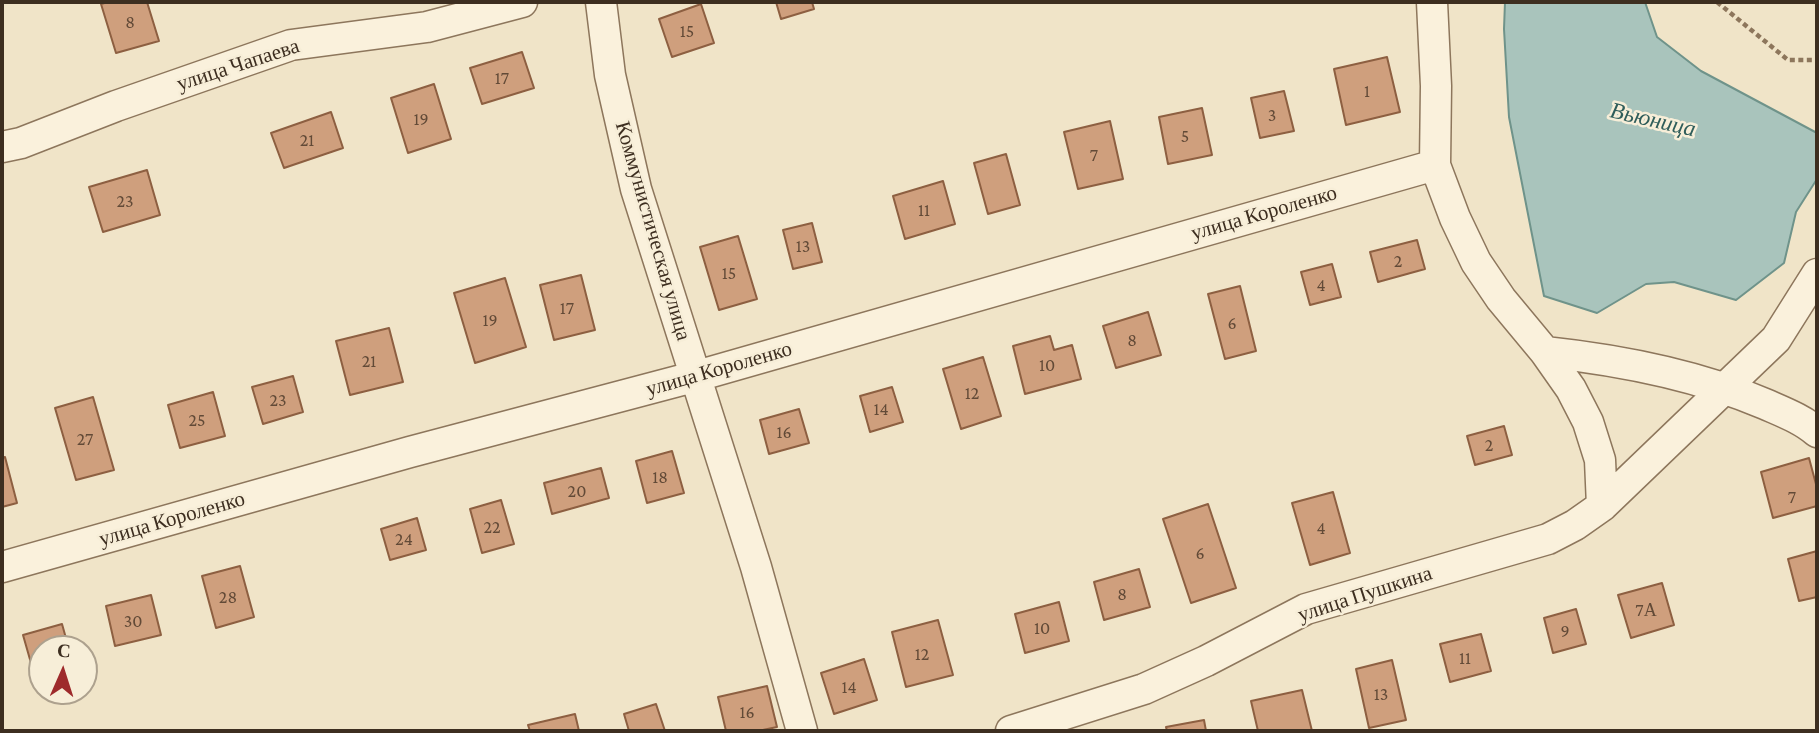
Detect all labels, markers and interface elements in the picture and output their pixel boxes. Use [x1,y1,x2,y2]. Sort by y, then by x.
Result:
house number: 8 [125,11,135,33]
house number: 15 [680,20,694,42]
street label: улица Чапаева [174,33,302,97]
house number: 17 [495,67,509,89]
house number: 1 [1364,80,1370,102]
water label: Вьюница [1608,97,1698,143]
house number: 3 [1268,104,1276,126]
house number: 19 [413,108,429,130]
street label: Коммунистическая улица [610,119,696,343]
house number: 5 [1181,125,1189,147]
house number: 21 [300,129,314,151]
house number: 7 [1090,144,1098,166]
street label: улица Короленко [1188,180,1340,246]
house number: 23 [116,190,134,212]
house number: 11 [918,199,930,221]
house number: 13 [796,235,810,257]
house number: 2 [1394,250,1402,272]
house number: 15 [722,262,736,284]
house number: 4 [1316,274,1326,296]
house number: 17 [560,297,574,319]
house number: 19 [482,309,498,331]
house number: 6 [1227,312,1237,334]
house number: 8 [1127,329,1137,351]
street label: улица Короленко [643,336,795,402]
house number: 21 [362,350,376,372]
house number: 10 [1039,354,1055,376]
house number: 12 [965,382,979,404]
house number: 23 [269,389,287,411]
house number: 14 [873,398,889,420]
house number: 25 [188,409,206,431]
house number: 16 [776,421,792,443]
house number: 27 [77,428,93,450]
house number: 2 [1485,434,1493,456]
house number: 18 [652,466,668,488]
house number: 20 [568,480,586,502]
street label: улица Короленко [96,486,248,552]
house number: 7 [1788,486,1796,508]
house number: 22 [483,516,501,538]
house number: 4 [1316,517,1326,539]
house number: 24 [395,528,413,550]
house number: 6 [1195,542,1205,564]
street label: улица Пушкина [1295,560,1435,628]
house number: 8 [1117,583,1127,605]
house number: 28 [219,586,237,608]
house number: 7А [1635,599,1657,621]
house number: 30 [124,610,142,632]
house number: 10 [1034,617,1050,639]
house number: 9 [1560,620,1570,642]
north arrow [28,635,98,705]
text: С [57,640,71,661]
house number: 12 [915,643,929,665]
house number: 11 [1459,647,1471,669]
house number: 14 [841,676,857,698]
house number: 13 [1374,683,1388,705]
house number: 16 [739,701,755,723]

